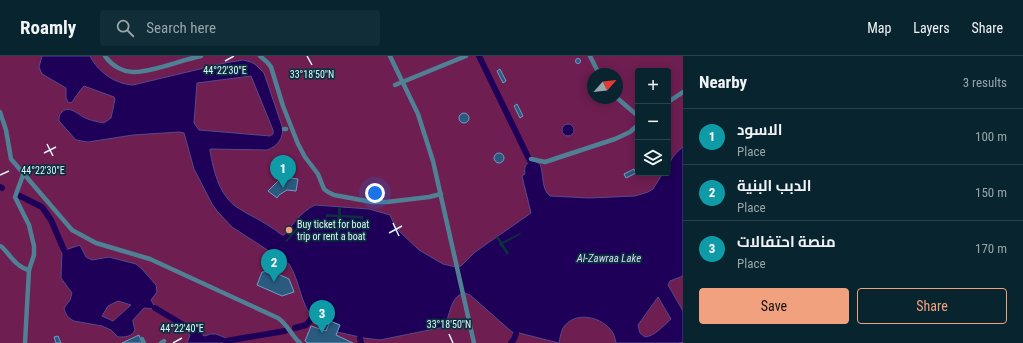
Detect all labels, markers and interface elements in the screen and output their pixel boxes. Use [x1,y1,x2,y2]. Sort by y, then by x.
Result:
search box [100,10,380,46]
text: Roamly [20,16,76,39]
icon: search [114,17,136,39]
text: Search here [146,19,216,37]
text: Map [867,20,891,36]
text: Layers [913,20,950,36]
text: Share [972,20,1003,36]
text: 44°22'30"E [203,65,247,76]
north arrow [587,68,623,104]
map controls [635,68,671,176]
button: + [635,68,671,104]
text: 33°18'50"N [290,69,334,80]
text: Nearby [699,72,747,92]
text: 3 results [963,75,1007,90]
button: − [635,104,671,140]
text: الاسود [737,121,782,139]
text: 1 [709,129,715,144]
text: 100 m [975,129,1007,144]
button: layers [635,140,671,176]
text: Place [737,144,766,159]
pin: 1 [270,155,296,188]
text: 44°22'30"E [21,165,65,176]
text: الدبب البنية [737,177,811,195]
your location [365,183,385,203]
text: 2 [709,185,715,200]
text: 150 m [975,185,1007,200]
text: Place [737,200,766,215]
place label: Buy ticket for boat trip or rent a boat [297,219,369,242]
marker: Buy ticket for boat trip or rent a boat [284,225,294,235]
text: منصة احتفالات [737,233,836,251]
text: 3 [709,241,715,256]
text: 170 m [975,241,1007,256]
pin: 2 [261,249,287,282]
water label: Al-Zawraa Lake [576,252,641,265]
text: Place [737,256,766,271]
button: Save [699,288,849,324]
button: Share [857,288,1007,324]
pin: 3 [309,300,335,333]
text: 33°18'50"N [427,319,471,330]
text: 44°22'40"E [160,323,204,334]

